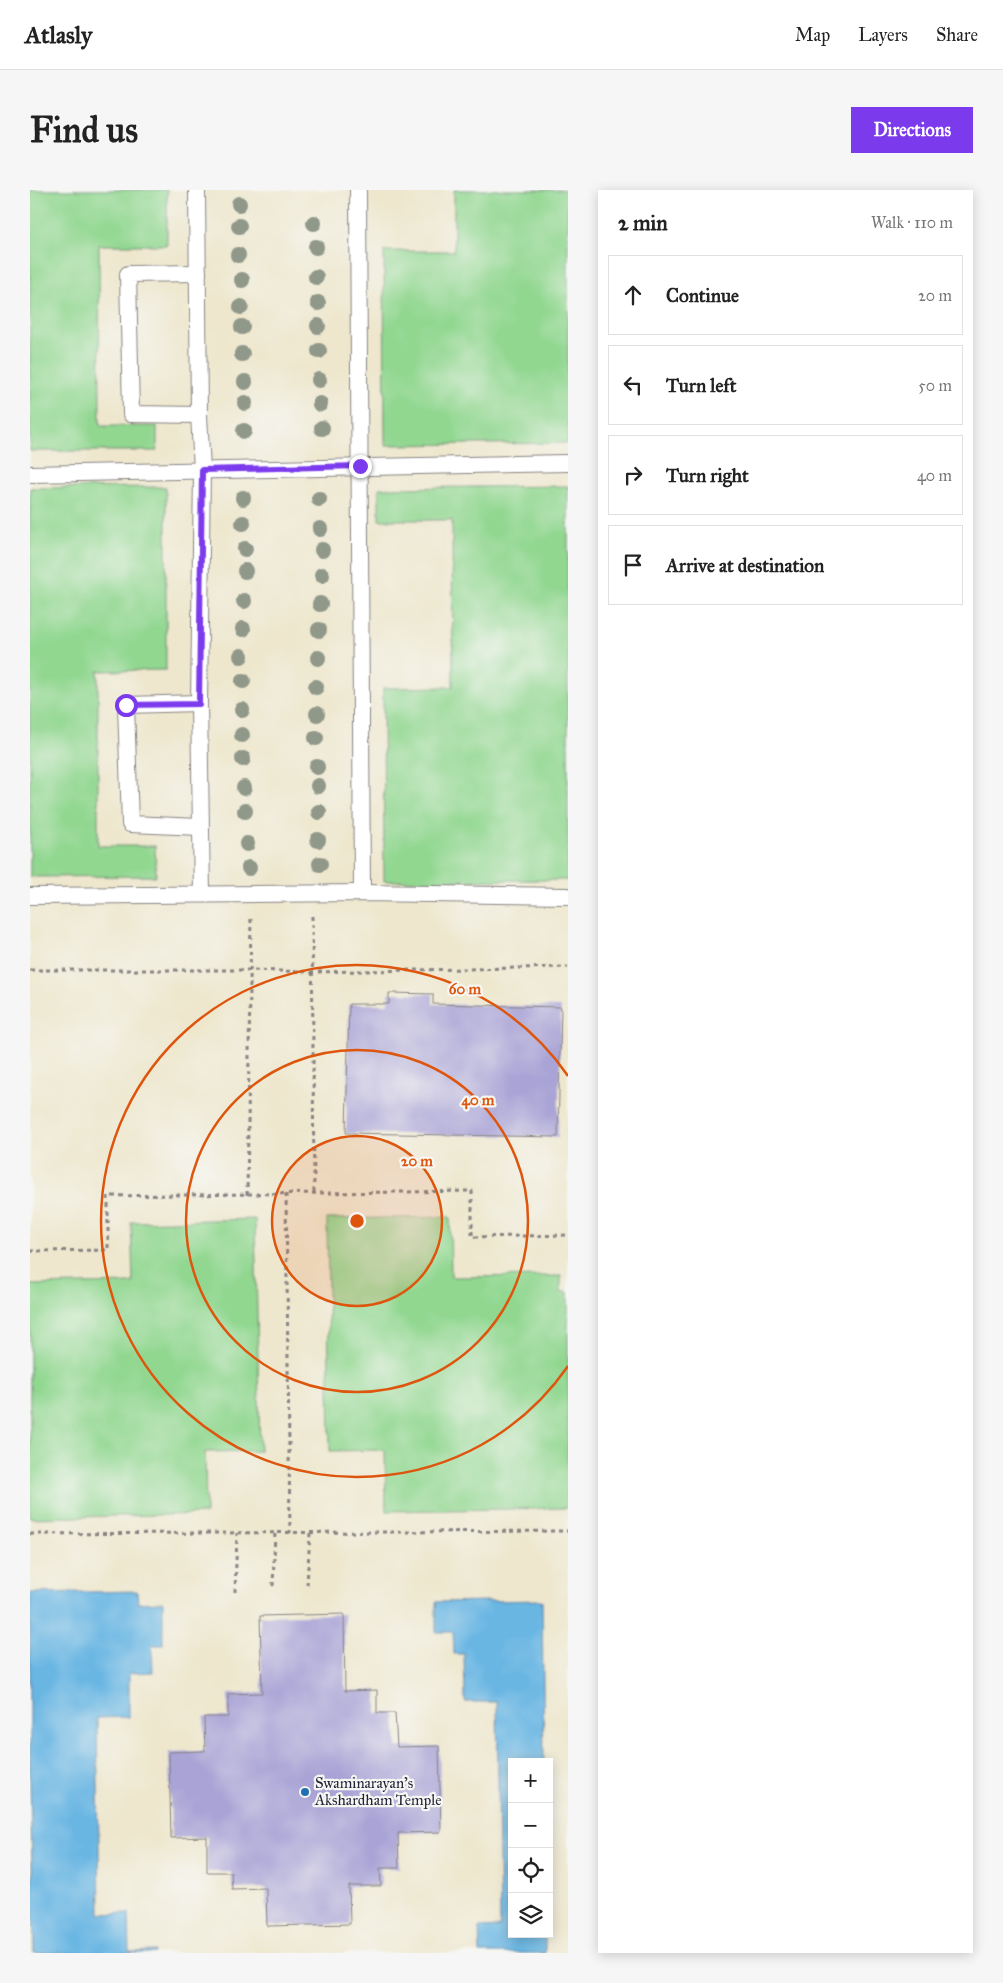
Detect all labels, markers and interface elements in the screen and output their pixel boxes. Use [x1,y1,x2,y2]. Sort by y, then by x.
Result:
text: Atlasly [25,20,92,50]
text: Map [795,24,830,46]
text: Layers [858,24,908,46]
text: Share [936,24,978,46]
button: Directions [851,107,973,153]
text: Find us [30,109,138,152]
text: 2 min [618,210,668,236]
text: Walk · 110 m [871,213,953,232]
icon: ahead [619,281,647,309]
text: Continue [666,284,739,307]
text: 20 m [918,286,952,305]
icon: left [619,371,647,399]
text: Turn left [666,374,736,397]
text: 50 m [918,376,952,395]
route end [349,455,372,478]
icon: right [619,461,647,489]
text: Turn right [666,464,749,487]
text: 40 m [917,466,952,485]
icon: arrive [619,551,647,579]
text: Arrive at destination [666,554,824,577]
route start [115,694,138,717]
text: 60 m [449,980,482,998]
text: 40 m [462,1091,495,1110]
text: 20 m [401,1152,433,1170]
centre of rings [348,1212,366,1230]
map controls [508,1758,553,1938]
button: + [508,1758,553,1803]
place label: Swaminarayan's Akshardham Temple [314,1774,441,1809]
marker: Swaminarayan's Akshardham Temple [299,1786,311,1798]
button: − [508,1803,553,1848]
button: locate [508,1848,553,1893]
button: layers [508,1893,553,1938]

